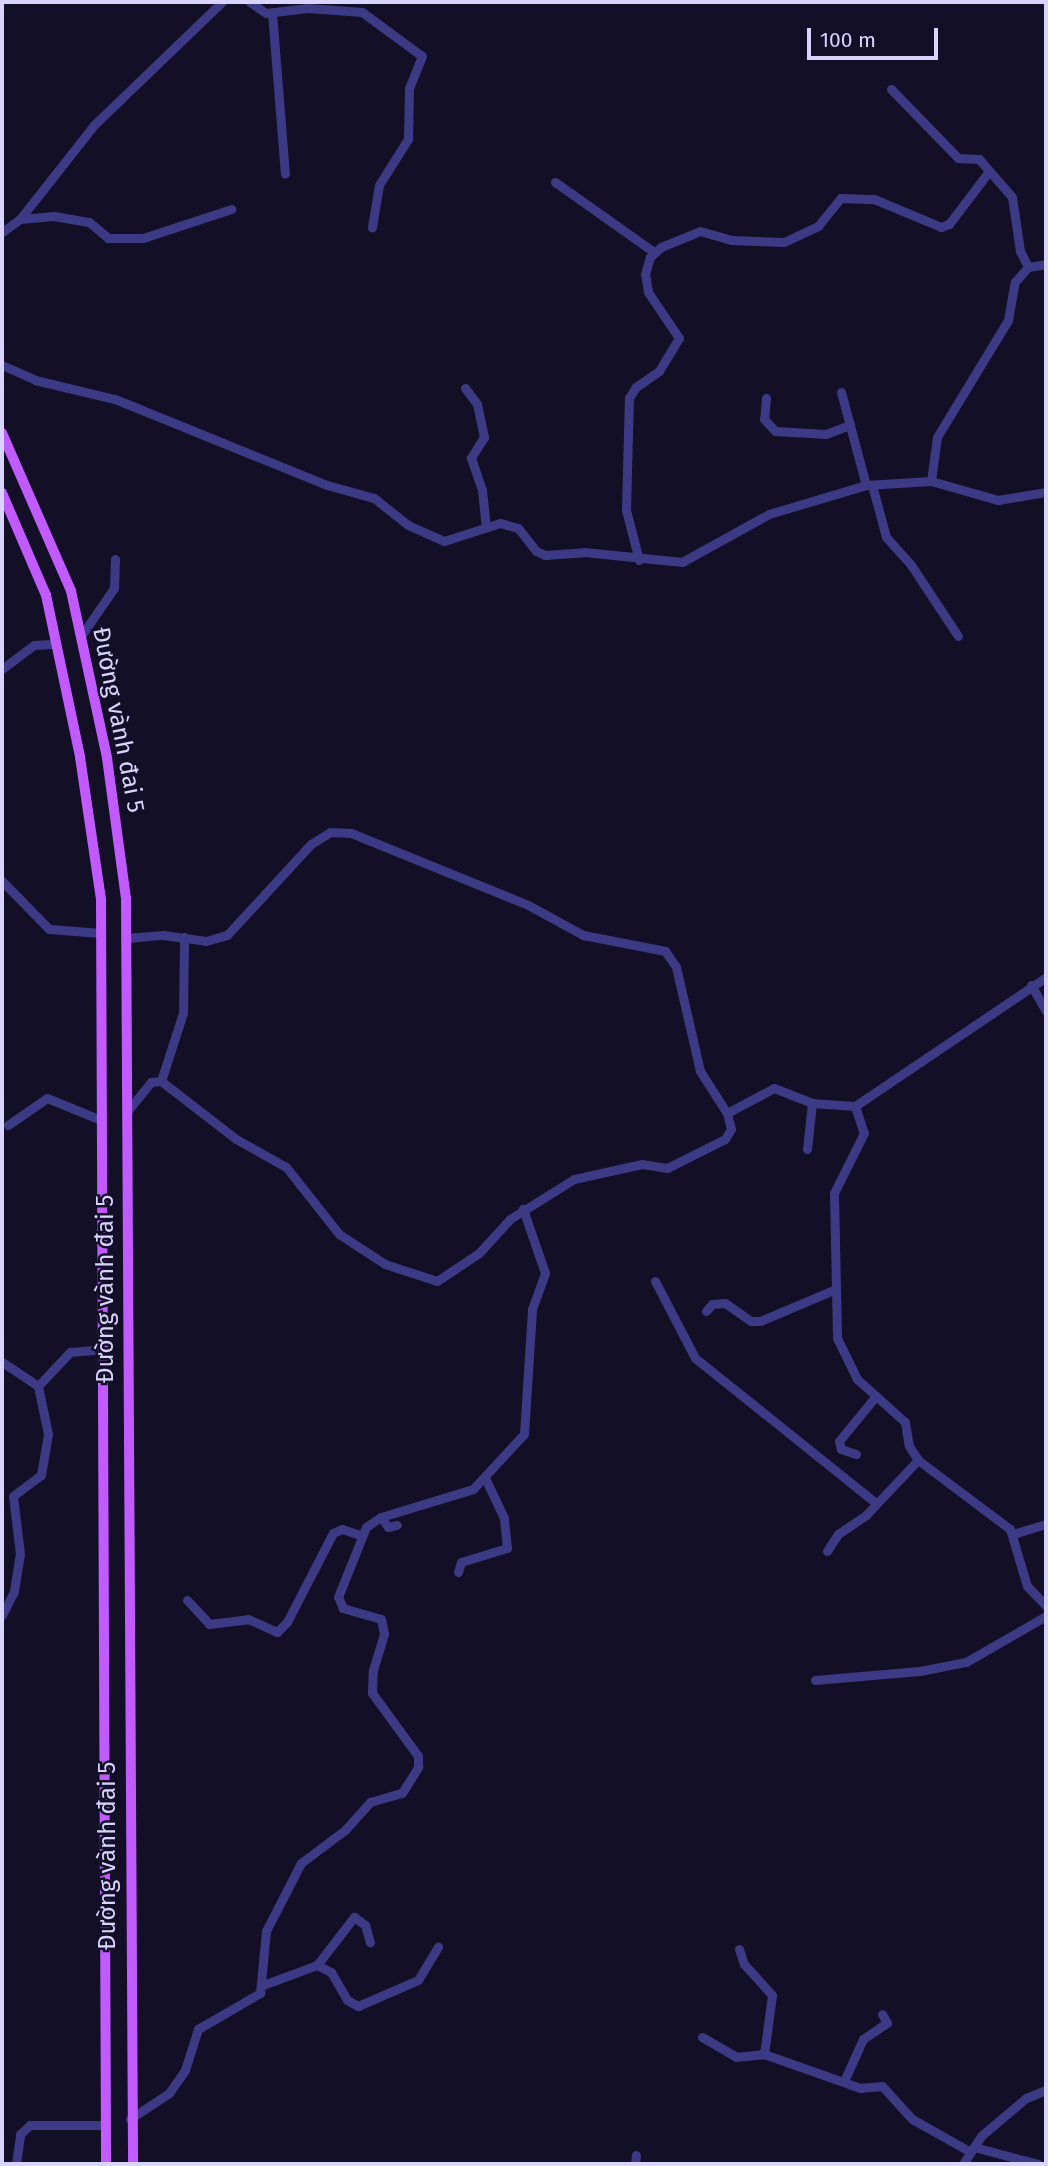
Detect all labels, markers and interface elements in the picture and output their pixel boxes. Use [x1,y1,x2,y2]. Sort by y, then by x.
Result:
scale bar [810,14,941,58]
text: 100 m [820,27,876,53]
street label: Đường vành đai 5 [86,625,150,815]
street label: Đường vành đai 5 [92,1195,120,1383]
street label: Đường vành đai 5 [94,1762,122,1950]

